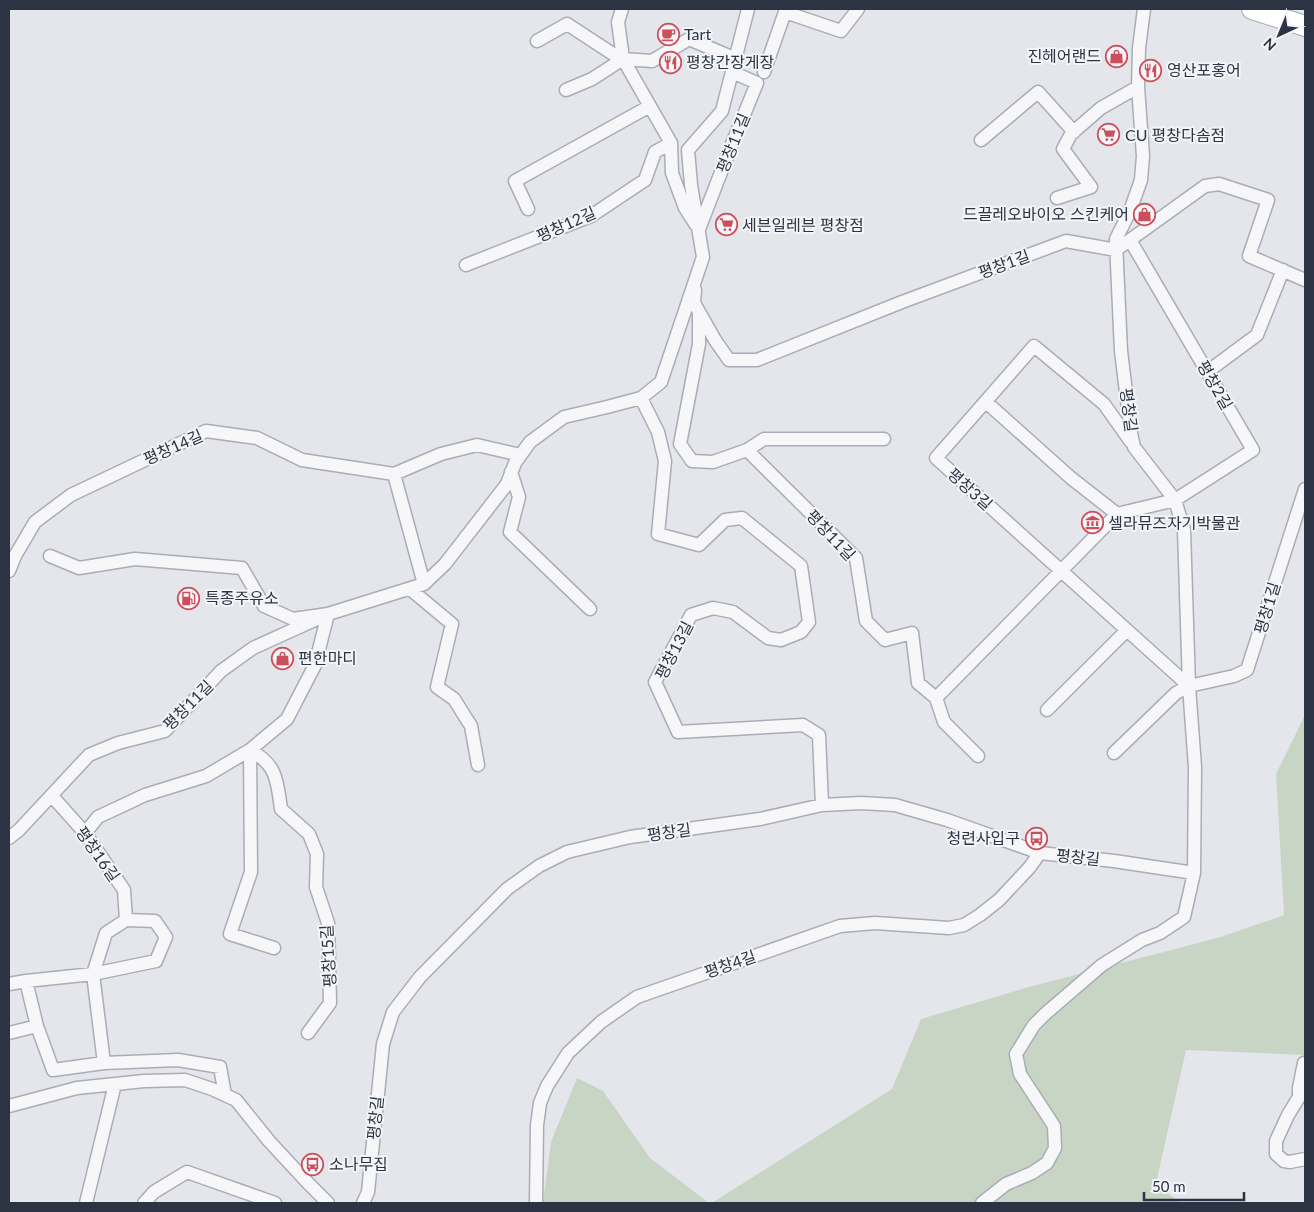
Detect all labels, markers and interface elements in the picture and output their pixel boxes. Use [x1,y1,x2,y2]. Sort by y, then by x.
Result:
north arrow [1254,10,1304,60]
cafe icon: Tart [656,22,680,46]
place label: Tart [684,24,711,43]
text: N [1260,35,1279,55]
shop icon: 진헤어랜드 [1105,44,1129,68]
place label: 진헤어랜드 [1027,46,1101,65]
restaurant icon: 평창간장게장 [658,50,682,74]
place label: 평창간장게장 [686,52,775,71]
restaurant icon: 영산포홍어 [1139,58,1163,82]
place label: 영산포홍어 [1167,60,1241,79]
street label: 평창11길 [712,110,753,175]
supermarket icon: CU 평창다솜점 [1097,123,1121,147]
place label: CU 평창다솜점 [1125,125,1225,144]
street label: 평창12길 [533,202,598,245]
shop icon: 드끌레오바이오 스킨케어 [1133,202,1157,226]
place label: 드끌레오바이오 스킨케어 [963,204,1129,223]
supermarket icon: 세븐일레븐 평창점 [714,213,738,237]
place label: 세븐일레븐 평창점 [742,215,864,234]
street label: 평창1길 [975,245,1032,282]
street label: 평창2길 [1194,357,1237,413]
street label: 평창길 [1117,387,1142,433]
street label: 평창14길 [140,425,205,468]
street label: 평창3길 [944,464,997,514]
street label: 평창11길 [803,505,860,564]
museum icon: 셀라뮤즈자기박물관 [1080,511,1104,535]
place label: 셀라뮤즈자기박물관 [1108,513,1241,532]
street label: 평창1길 [1250,580,1283,636]
fuel station icon: 특종주유소 [177,586,201,610]
place label: 특종주유소 [205,588,279,607]
street label: 평창13길 [651,618,696,682]
shop icon: 편한마디 [270,646,294,670]
place label: 편한마디 [298,648,357,667]
street label: 평창11길 [159,676,217,734]
street label: 평창길 [646,819,692,844]
street label: 평창16길 [73,823,124,885]
bus stop icon: 청련사입구 [1024,826,1048,850]
place label: 청련사입구 [946,828,1020,847]
street label: 평창길 [1055,845,1101,868]
street label: 평창15길 [316,924,339,988]
street label: 평창4길 [701,946,758,981]
street label: 평창길 [363,1095,386,1141]
bus stop icon: 소나무집 [301,1152,325,1176]
place label: 소나무집 [329,1154,388,1173]
scale bar [1144,1170,1244,1202]
text: 50 m [1152,1177,1186,1195]

